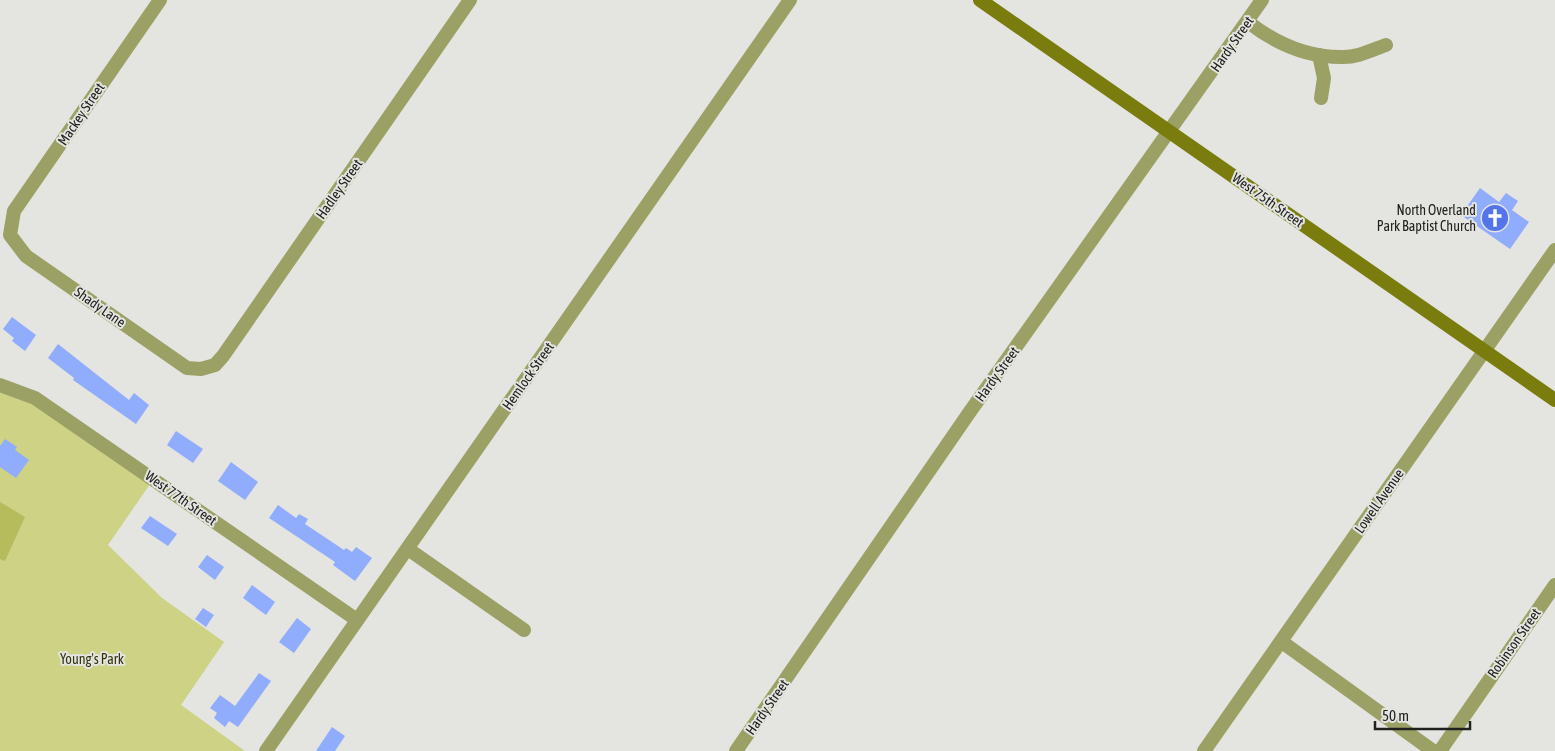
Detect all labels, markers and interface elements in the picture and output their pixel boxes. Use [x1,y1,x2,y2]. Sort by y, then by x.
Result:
street label: Hardy Street [1207,13,1257,75]
street label: Mackey Street [54,80,108,148]
street label: Hadley Street [313,156,365,222]
street label: West 75th Street [1229,169,1307,231]
place label: North Overland Park Baptist Church [1377,202,1476,234]
church icon: North Overland Park Baptist Church [1480,203,1510,233]
street label: Shady Lane [71,284,129,330]
street label: Hemlock Street [499,339,557,413]
street label: Hardy Street [972,343,1022,405]
street label: Lowell Avenue [1351,466,1407,536]
street label: West 77th Street [142,467,220,529]
street label: Robinson Street [1484,605,1544,681]
park label: Young's Park [60,651,124,667]
street label: Hardy Street [742,676,792,738]
scale bar [1375,698,1470,730]
text: 50 m [1382,707,1409,724]

